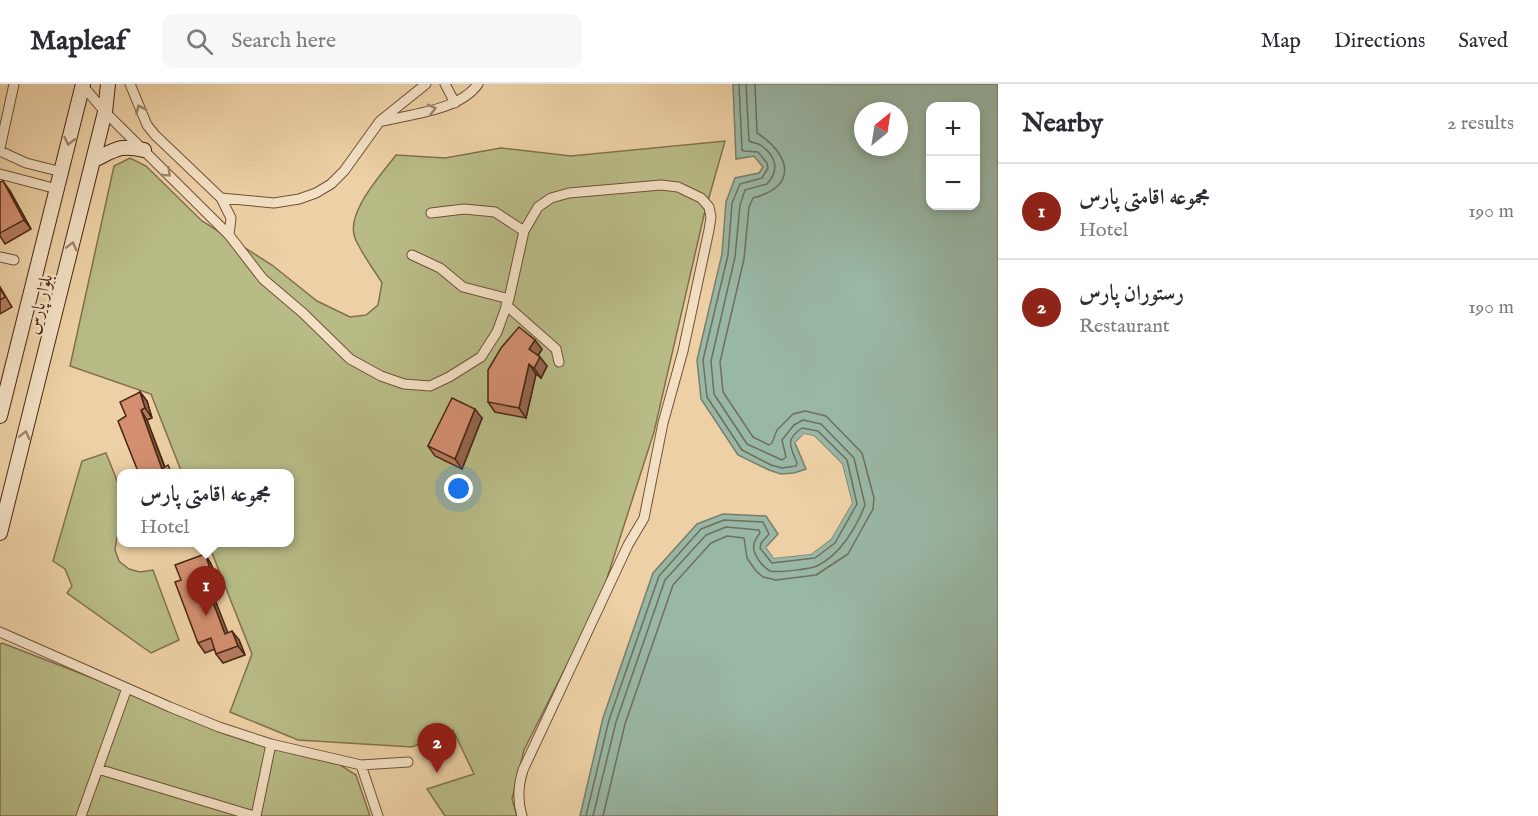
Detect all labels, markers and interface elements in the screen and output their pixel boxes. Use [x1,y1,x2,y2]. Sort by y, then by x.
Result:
search box [162,14,582,68]
text: Mapleaf [30,24,126,59]
icon: search [183,25,216,58]
text: Search here [231,27,336,55]
text: Map [1261,28,1301,55]
text: Directions [1334,28,1425,55]
text: Saved [1458,28,1508,55]
north arrow [854,102,908,156]
map controls [926,102,980,210]
button: + [926,102,980,156]
one-way arrow [427,103,437,116]
one-way arrow [136,104,148,115]
text: Nearby [1022,107,1103,140]
text: 2 results [1447,111,1514,136]
one-way arrow [64,136,77,146]
button: − [926,156,980,210]
one-way arrow [160,166,171,177]
text: مجموعه اقامتی پارس [1079,184,1210,212]
text: 1 [1038,199,1045,224]
text: 190 m [1468,199,1514,224]
text: Hotel [1079,218,1128,243]
one-way arrow [65,241,78,251]
street label: بلوار پارس [22,272,59,337]
text: رستوران پارس [1079,280,1184,308]
text: 2 [1037,295,1046,320]
text: 190 m [1468,295,1514,320]
text: Restaurant [1079,314,1170,339]
one-way arrow [17,431,30,441]
popup [117,469,294,547]
your location [444,474,473,503]
text: مجموعه اقامتی پارس [140,481,271,509]
text: Hotel [140,515,189,540]
pin: 1 [186,566,226,616]
pin: 2 [418,724,456,773]

